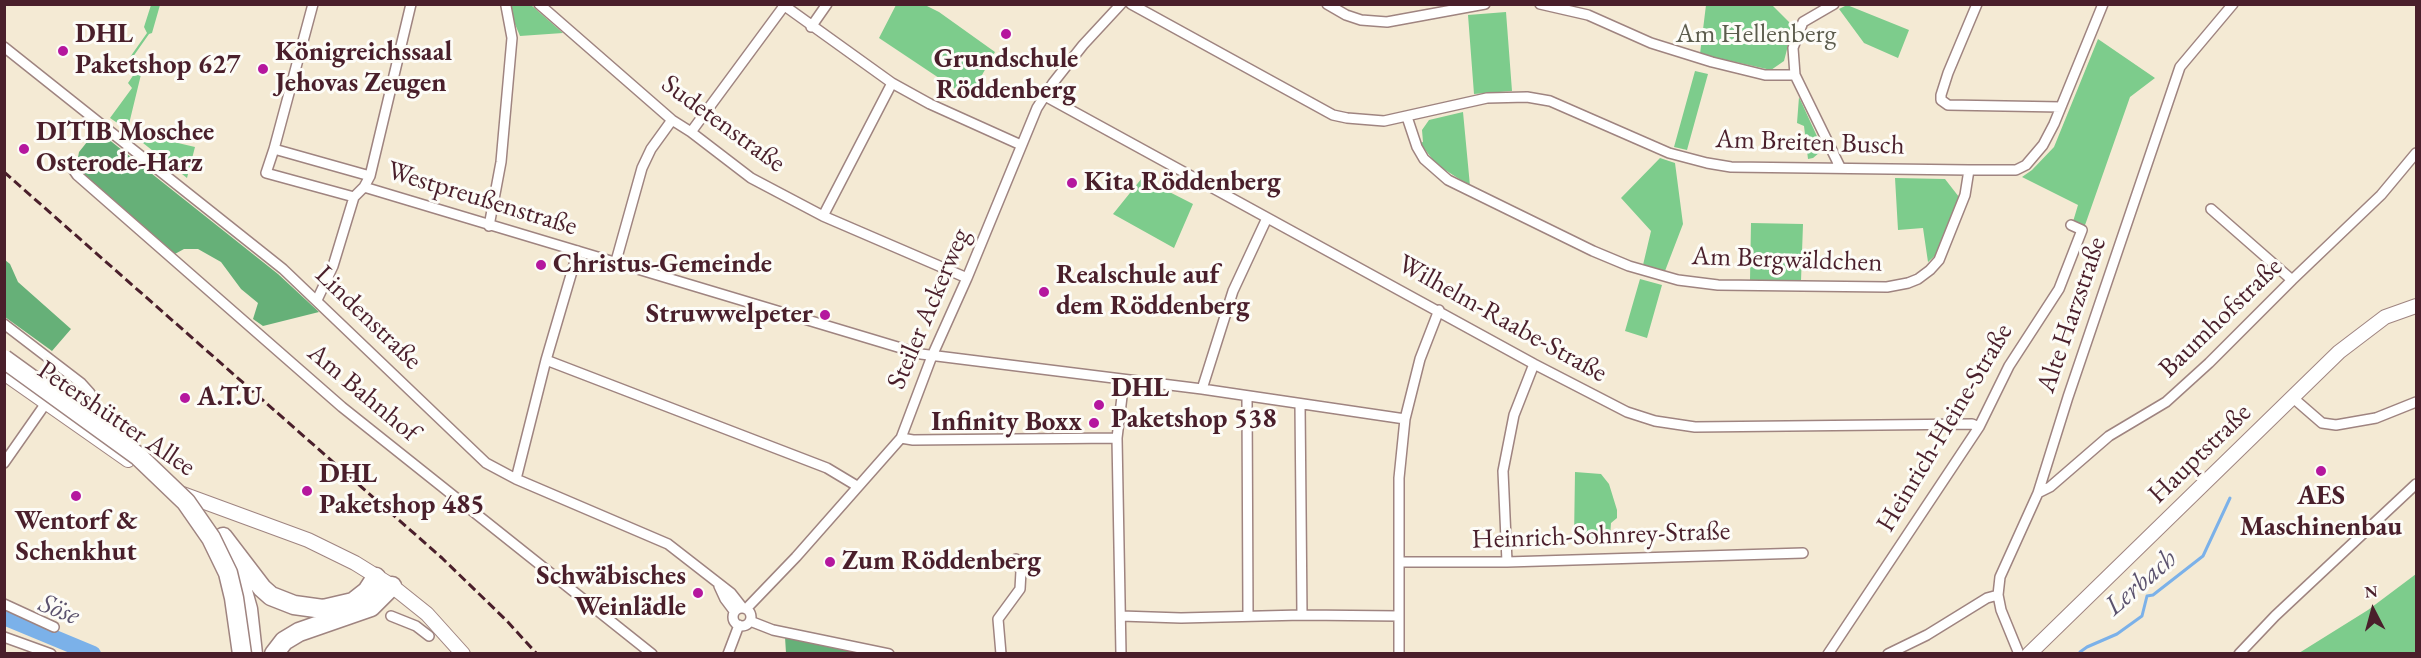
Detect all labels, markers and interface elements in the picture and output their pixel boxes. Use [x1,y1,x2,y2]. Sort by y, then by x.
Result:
place label: DHL Paketshop 627 [75,19,241,82]
park label: Am Hellenberg [1676,19,1836,51]
marker: Grundschule Röddenberg [999,27,1013,41]
place label: Königreichssaal Jehovas Zeugen [275,37,452,100]
marker: DHL Paketshop 627 [56,44,70,58]
place label: Grundschule Röddenberg [934,44,1078,107]
marker: Königreichssaal Jehovas Zeugen [256,62,270,76]
street label: Sudetenstraße [655,68,791,180]
place label: DITIB Moschee Osterode-Harz [36,117,214,180]
street label: Am Breiten Busch [1715,124,1905,162]
marker: DITIB Moschee Osterode-Harz [17,142,31,156]
street label: Westpreußenstraße [383,155,581,243]
place label: Kita Röddenberg [1084,167,1281,199]
marker: Kita Röddenberg [1065,176,1079,190]
street label: Steiler Ackerweg [881,224,977,394]
street label: Alte Harzstraße [2030,233,2114,397]
street label: Am Bergwäldchen [1691,240,1883,280]
street label: Wilhelm-Raabe-Straße [1392,248,1612,390]
place label: Christus-Gemeinde [553,249,772,281]
street label: Baumhofstraße [2153,251,2289,385]
marker: Christus-Gemeinde [534,258,548,272]
street label: Lindenstraße [308,259,428,377]
place label: Realschule auf dem Röddenberg [1056,260,1250,323]
marker: Realschule auf dem Röddenberg [1037,285,1051,299]
place label: Struwwelpeter [646,299,813,331]
marker: Struwwelpeter [818,308,832,322]
street label: Heinrich-Heine-Straße [1870,318,2020,538]
street label: Am Bahnhof [301,337,425,449]
street label: Petershütter Allee [31,354,201,484]
place label: DHL Paketshop 538 [1111,373,1277,436]
place label: A.T.U [197,382,262,414]
marker: A.T.U [178,391,192,405]
street label: Hauptstraße [2142,397,2258,511]
marker: DHL Paketshop 538 [1092,398,1106,412]
place label: Infinity Boxx [931,407,1082,439]
marker: Infinity Boxx [1087,416,1101,430]
place label: DHL Paketshop 485 [319,459,485,522]
marker: AES Maschinenbau [2314,464,2328,478]
place label: AES Maschinenbau [2240,481,2402,544]
marker: DHL Paketshop 485 [300,484,314,498]
marker: Wentorf & Schenkhut [69,489,83,503]
place label: Wentorf & Schenkhut [14,506,138,569]
street label: Heinrich-Sohnrey-Straße [1471,515,1731,557]
water label: Lerbach [2098,543,2184,623]
place label: Zum Röddenberg [842,546,1041,578]
marker: Zum Röddenberg [823,555,837,569]
place label: Schwäbisches Weinlädle [536,561,686,624]
north arrow [2343,580,2403,640]
text: N [2364,580,2379,603]
marker: Schwäbisches Weinlädle [691,586,705,600]
water label: Söse [34,587,84,633]

